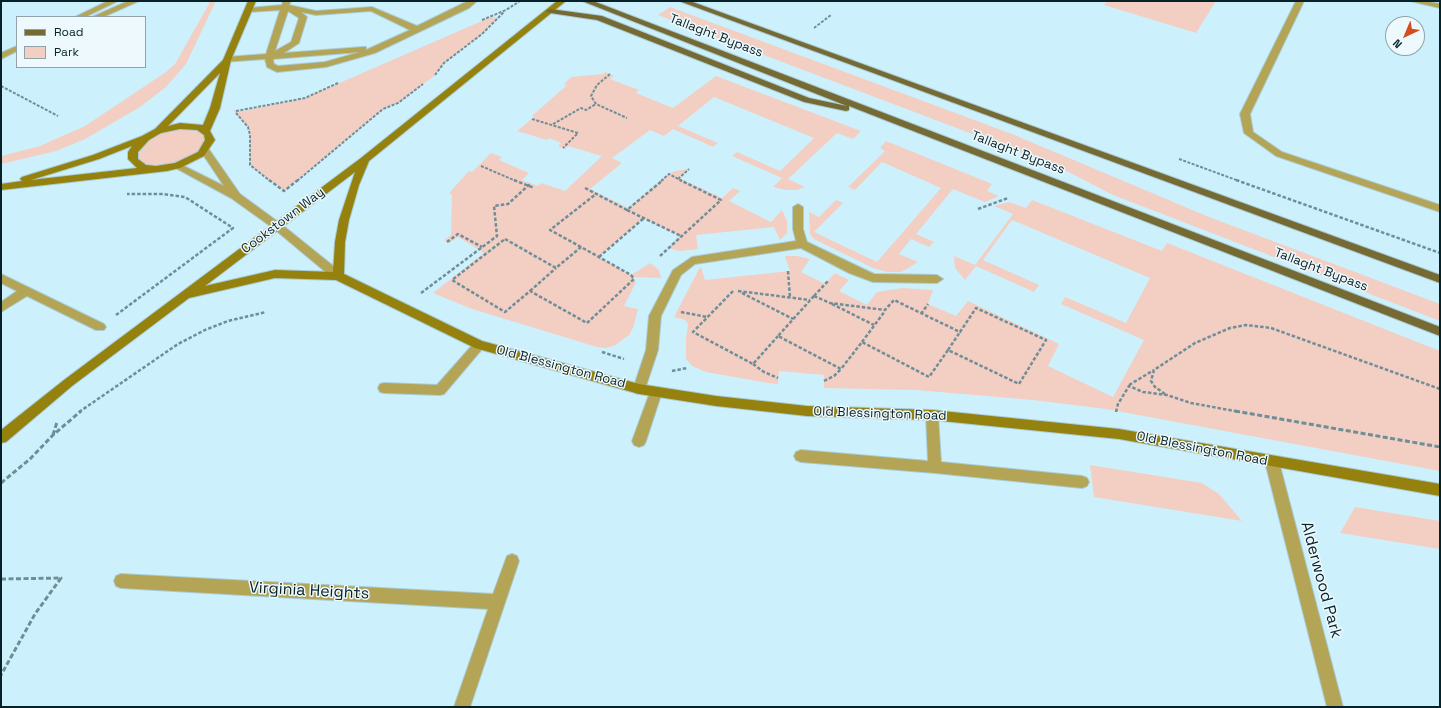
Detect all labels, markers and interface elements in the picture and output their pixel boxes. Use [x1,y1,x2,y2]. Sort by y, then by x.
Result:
street label: Tallaght Bypass [667,11,765,61]
legend [16,16,146,68]
north arrow [1385,16,1425,56]
text: Road [54,24,83,40]
text: N [1390,36,1405,52]
text: Park [54,44,79,60]
street label: Tallaght Bypass [969,128,1067,178]
street label: Cookstown Way [238,185,328,257]
street label: Tallaght Bypass [1272,245,1370,295]
street label: Old Blessington Road [495,342,627,392]
street label: Old Blessington Road [813,404,947,424]
street label: Old Blessington Road [1135,429,1269,469]
street label: Alderwood Park [1296,520,1346,640]
street label: Virginia Heights [248,578,370,604]

